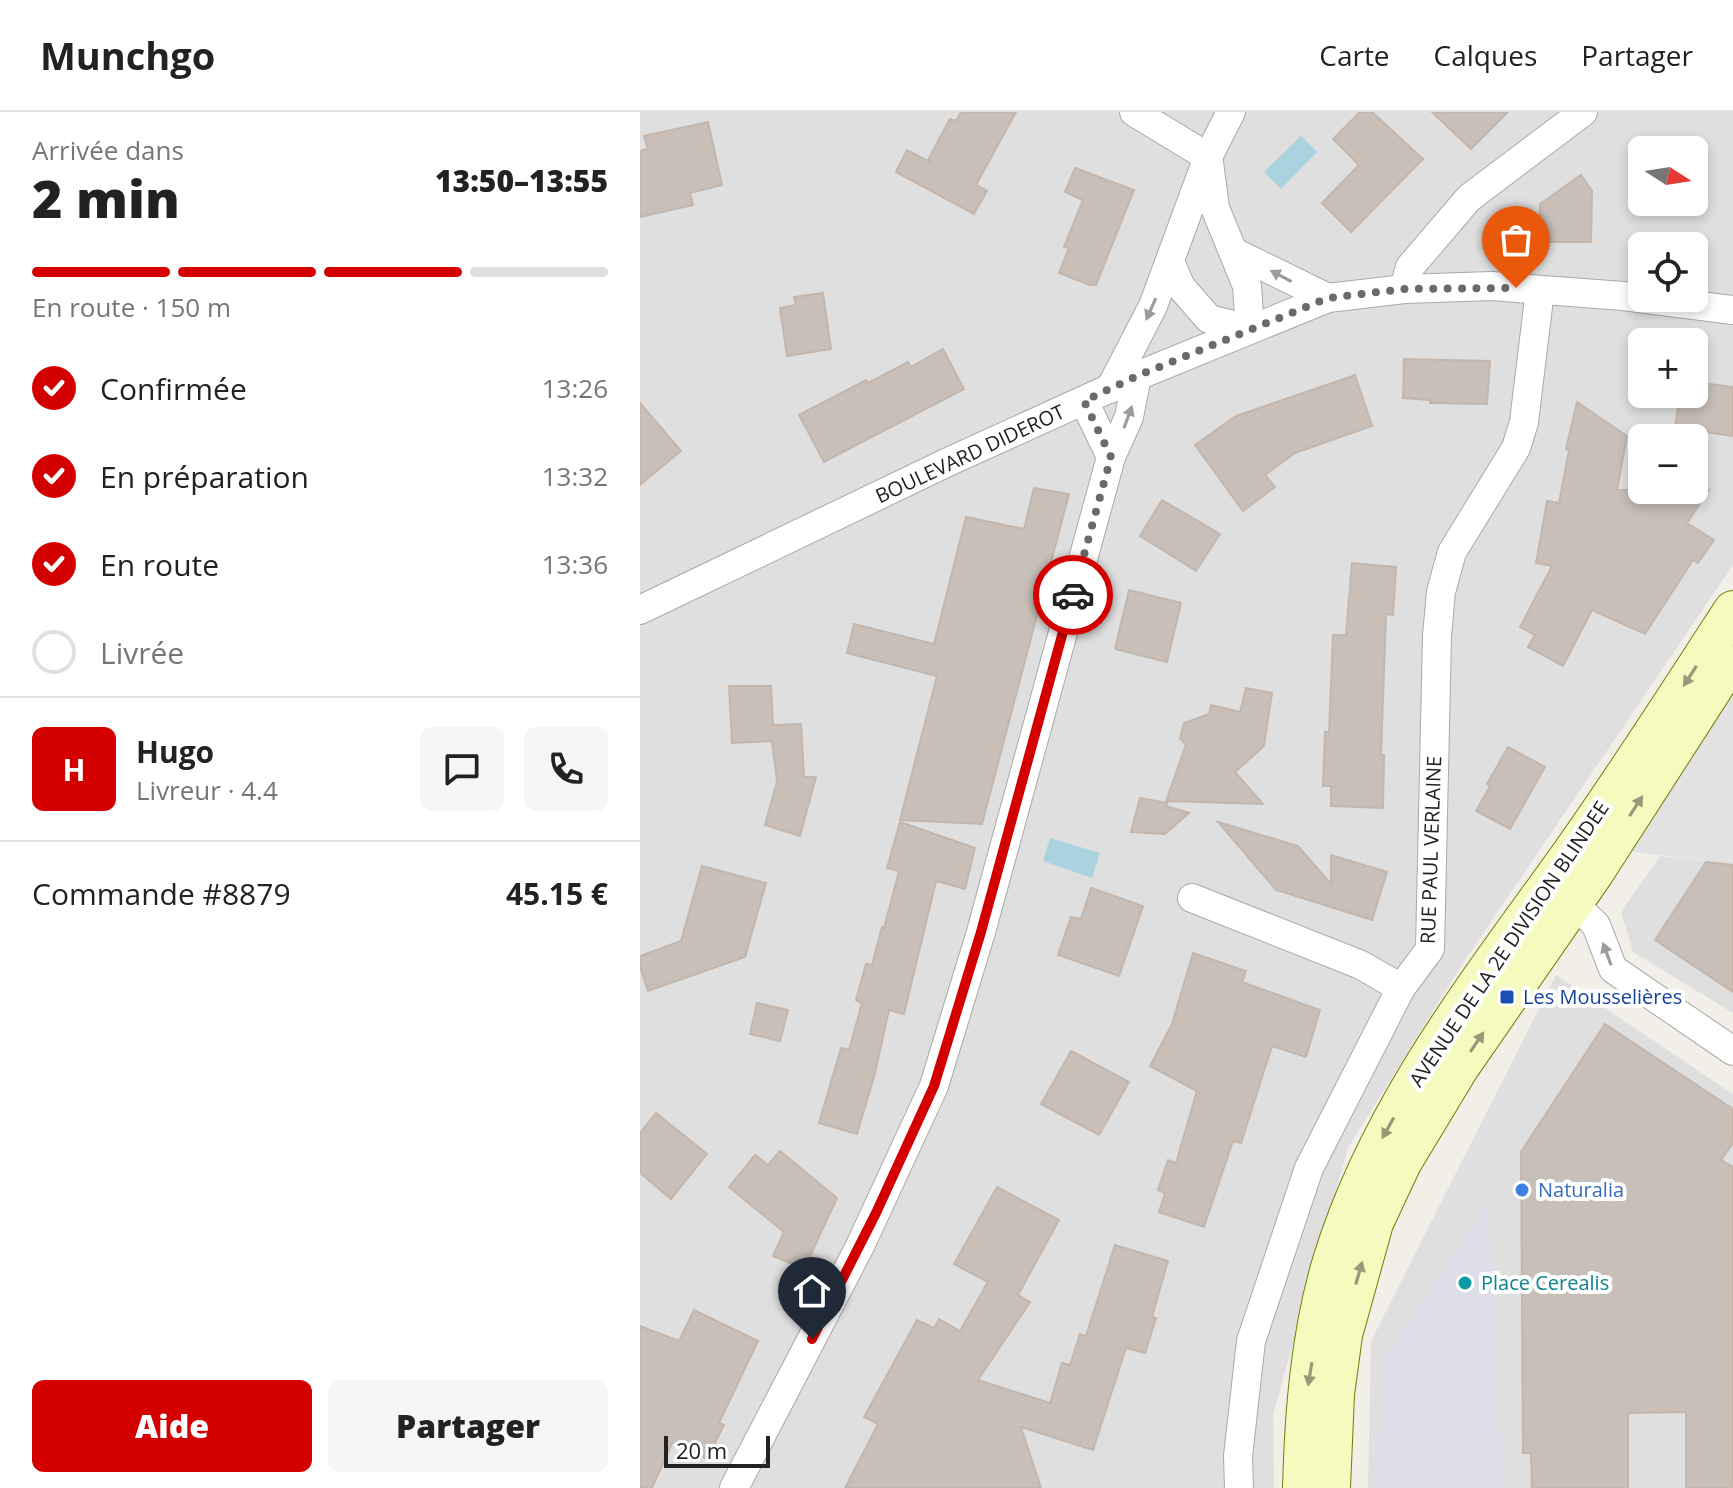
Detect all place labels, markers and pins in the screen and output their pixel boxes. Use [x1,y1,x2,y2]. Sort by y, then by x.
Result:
pin [1482,206,1550,288]
place label: Les Mousselières [1523,983,1682,1010]
marker: Les Mousselières [1498,988,1516,1006]
place label: Naturalia [1538,1176,1624,1203]
marker: Naturalia [1513,1181,1531,1199]
pin [778,1257,846,1339]
place label: Place Cerealis [1481,1269,1609,1296]
marker: Place Cerealis [1456,1274,1474,1292]

